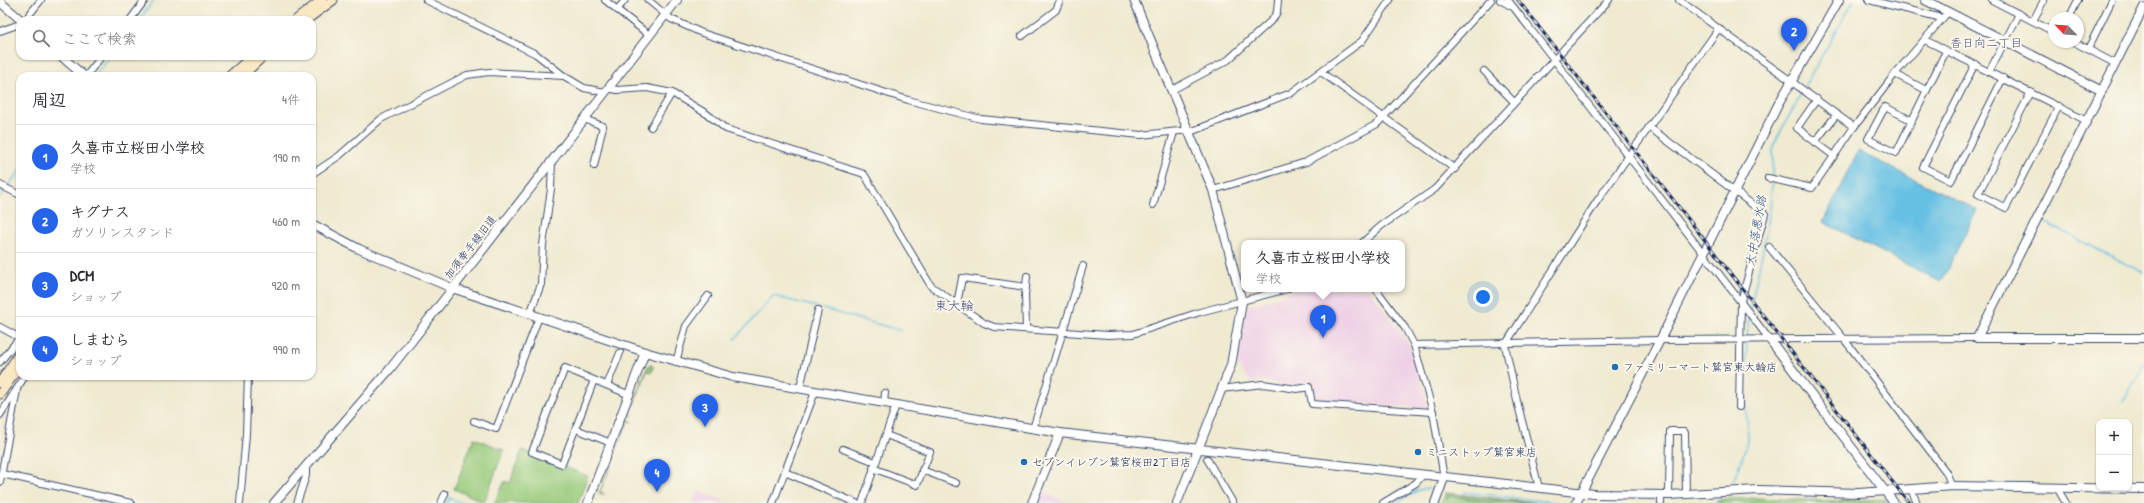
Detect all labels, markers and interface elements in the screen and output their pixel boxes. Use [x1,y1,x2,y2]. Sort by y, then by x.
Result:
north arrow [2048,12,2084,48]
search box [16,16,316,60]
pin: 2 [1781,18,1807,51]
icon: search [30,27,52,49]
text: ここで検索 [62,28,137,49]
district label: 香日向二丁目 [1950,34,2022,51]
text: 周辺 [32,88,66,111]
text: 4件 [282,90,300,108]
text: 久喜市立桜田小学校 [70,137,205,158]
text: 1 [43,148,47,166]
text: 190 m [273,148,300,166]
text: 学校 [70,159,96,177]
water label: 大中落悪水路 [1741,193,1770,268]
text: キグナス [70,201,130,222]
text: 2 [42,212,48,230]
text: 460 m [272,212,300,230]
street label: 加須幸手線旧道 [441,212,499,282]
text: ガソリンスタンド [70,223,174,241]
popup [1241,240,1405,292]
text: 久喜市立桜田小学校 [1255,247,1391,268]
text: DCM [70,265,94,286]
text: 学校 [1255,269,1282,287]
text: 3 [42,276,48,294]
text: 920 m [271,276,300,294]
text: ショップ [70,287,121,305]
your location [1473,287,1493,307]
district label: 東大輪 [934,296,974,314]
pin: 1 [1310,305,1336,338]
text: しまむら [70,329,130,350]
text: 4 [43,340,47,358]
text: 990 m [273,340,300,358]
text: ショップ [70,351,121,369]
place label: ファミリーマート鷲宮東大輪店 [1623,360,1777,374]
marker: ファミリーマート鷲宮東大輪店 [1610,362,1620,372]
pin: 3 [692,394,718,427]
map controls [2096,419,2132,491]
button: + [2096,419,2132,455]
place label: ミニストップ鷲宮東店 [1426,445,1537,459]
marker: ミニストップ鷲宮東店 [1413,447,1423,457]
place label: セブンイレブン鷲宮桜田2丁目店 [1032,455,1191,469]
button: − [2096,455,2132,491]
marker: セブンイレブン鷲宮桜田2丁目店 [1019,457,1029,467]
pin: 4 [644,459,670,492]

